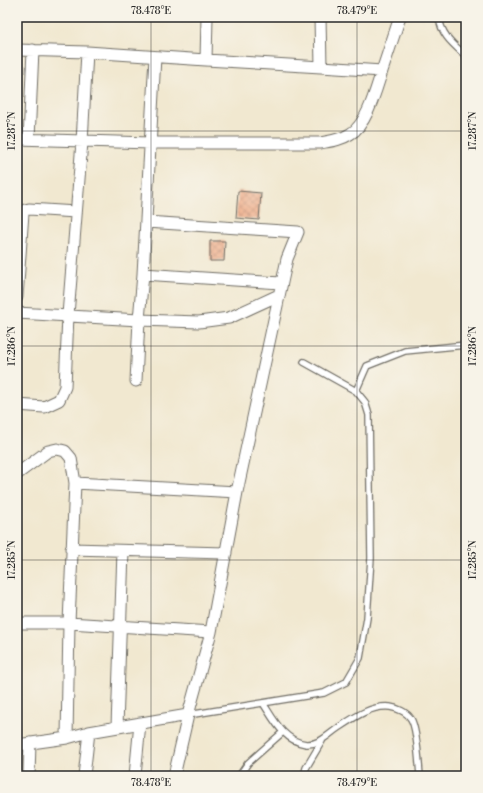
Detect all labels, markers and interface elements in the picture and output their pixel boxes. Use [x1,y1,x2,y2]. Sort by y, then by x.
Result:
text: 78.478°E [131,5,171,17]
text: 78.479°E [337,5,377,17]
text: 17.287°N [6,111,18,150]
text: 17.287°N [467,111,479,150]
text: 17.286°N [6,326,18,366]
text: 17.286°N [467,326,479,366]
text: 17.285°N [6,540,18,580]
text: 17.285°N [467,540,479,580]
text: 78.478°E [131,777,171,789]
text: 78.479°E [337,777,377,789]

